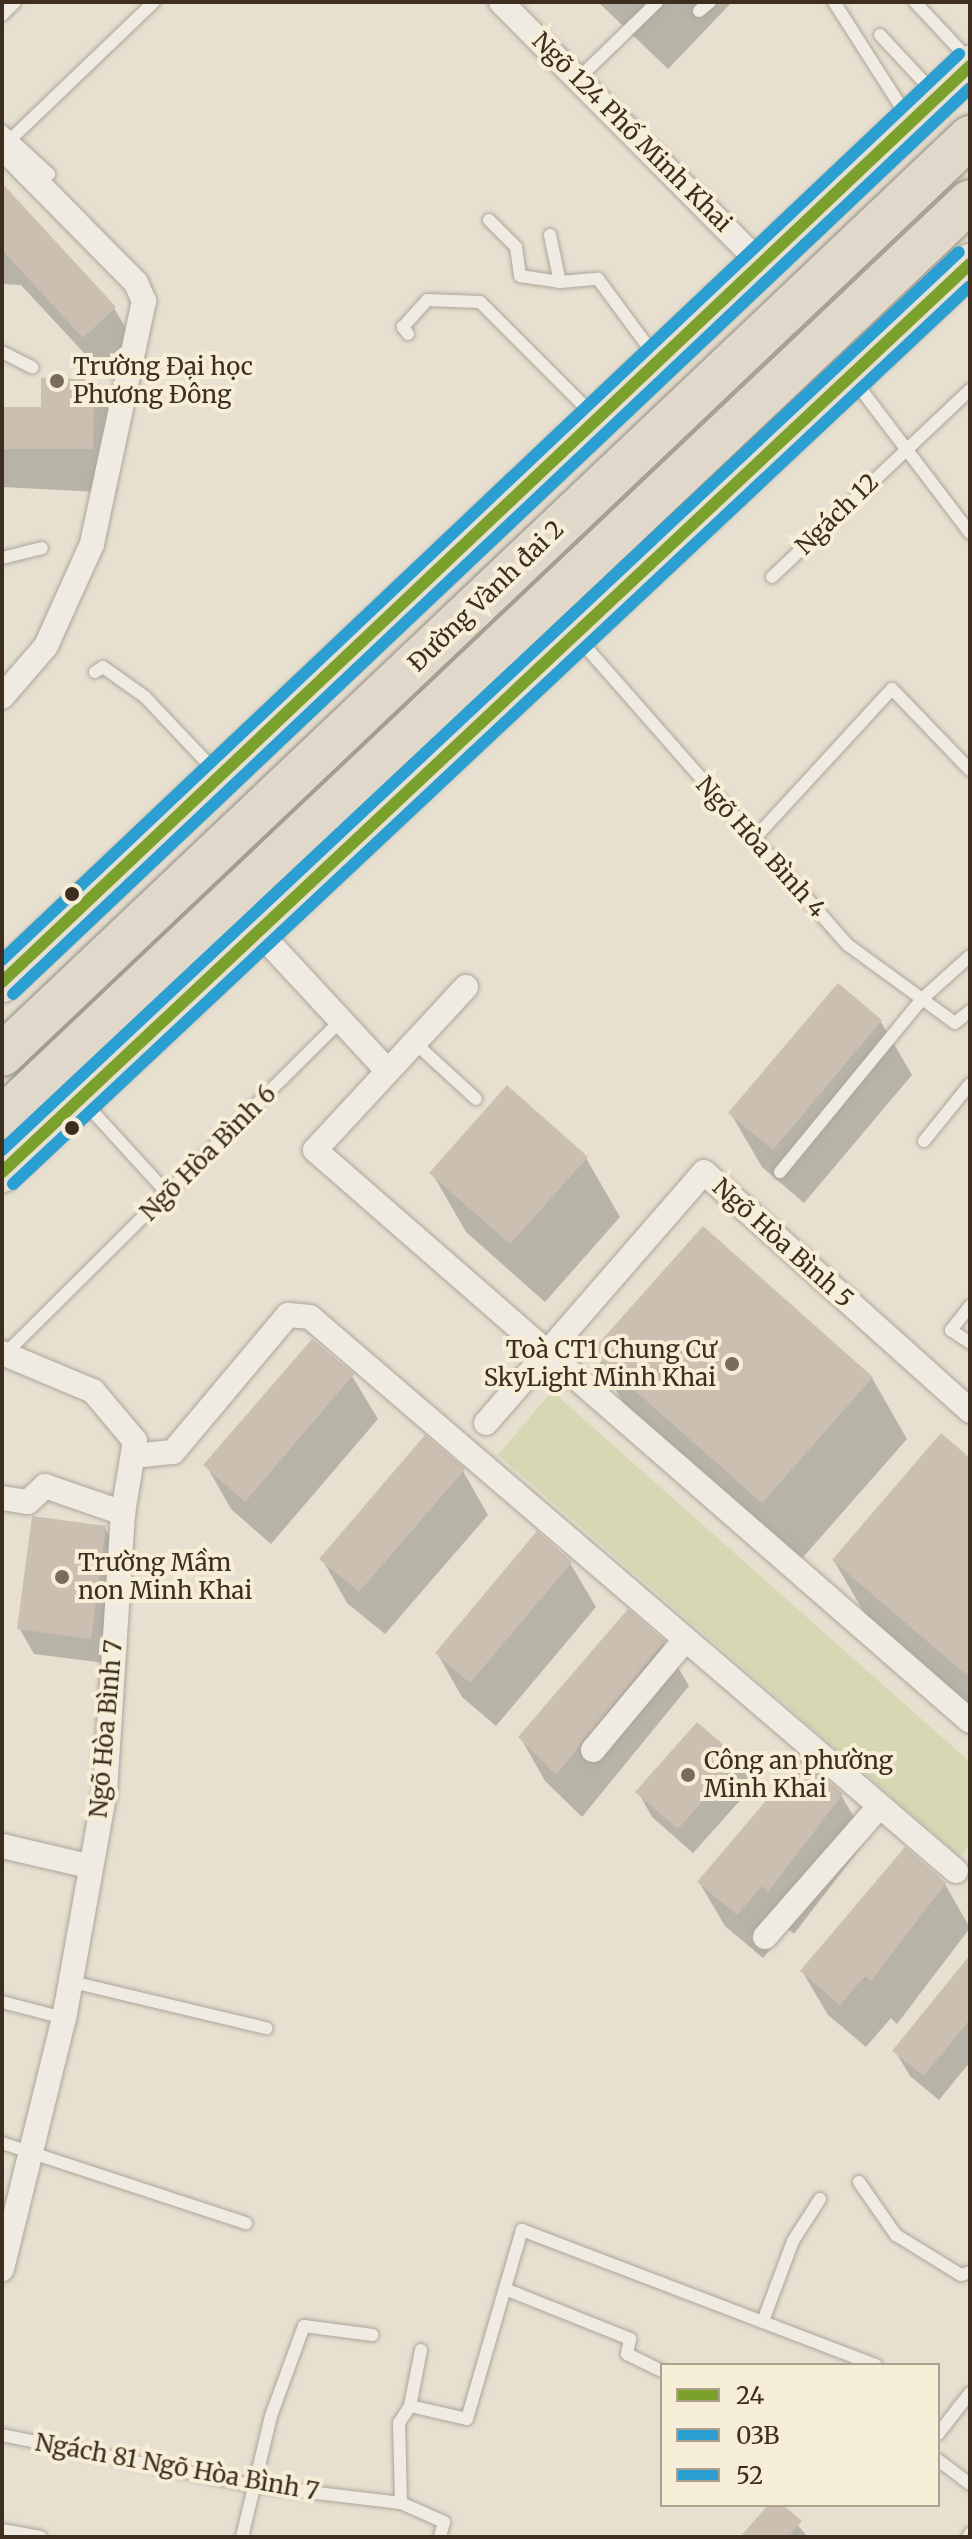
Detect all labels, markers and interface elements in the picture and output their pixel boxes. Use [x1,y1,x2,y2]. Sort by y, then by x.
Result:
street label: Ngõ 124 Phố Minh Khai [526,26,738,238]
place label: Trường Đại học Phương Đông [73,353,253,409]
marker: Trường Đại học Phương Đông [48,372,66,390]
street label: Ngách 12 [790,468,884,560]
street label: Đường Vành đai 2 [402,515,570,677]
street label: Ngõ Hòa Bình 4 [690,771,832,923]
unlabelled marker [64,886,80,902]
street label: Ngõ Hòa Bình 6 [134,1079,282,1227]
unlabelled marker [64,1120,80,1136]
street label: Ngõ Hòa Bình 5 [707,1172,859,1314]
place label: Toà CT1 Chung Cư SkyLight Minh Khai [484,1336,716,1392]
marker: Toà CT1 Chung Cư SkyLight Minh Khai [723,1355,741,1373]
place label: Trường Mầm non Minh Khai [78,1549,252,1605]
marker: Trường Mầm non Minh Khai [53,1568,71,1586]
street label: Ngõ Hòa Bình 7 [84,1639,128,1819]
place label: Công an phường Minh Khai [704,1747,893,1803]
marker: Công an phường Minh Khai [679,1766,697,1784]
legend [660,2363,940,2507]
text: 24 [736,2380,764,2411]
text: 03B [736,2420,779,2451]
street label: Ngách 81 Ngõ Hòa Bình 7 [33,2428,321,2506]
text: 52 [736,2460,763,2491]

